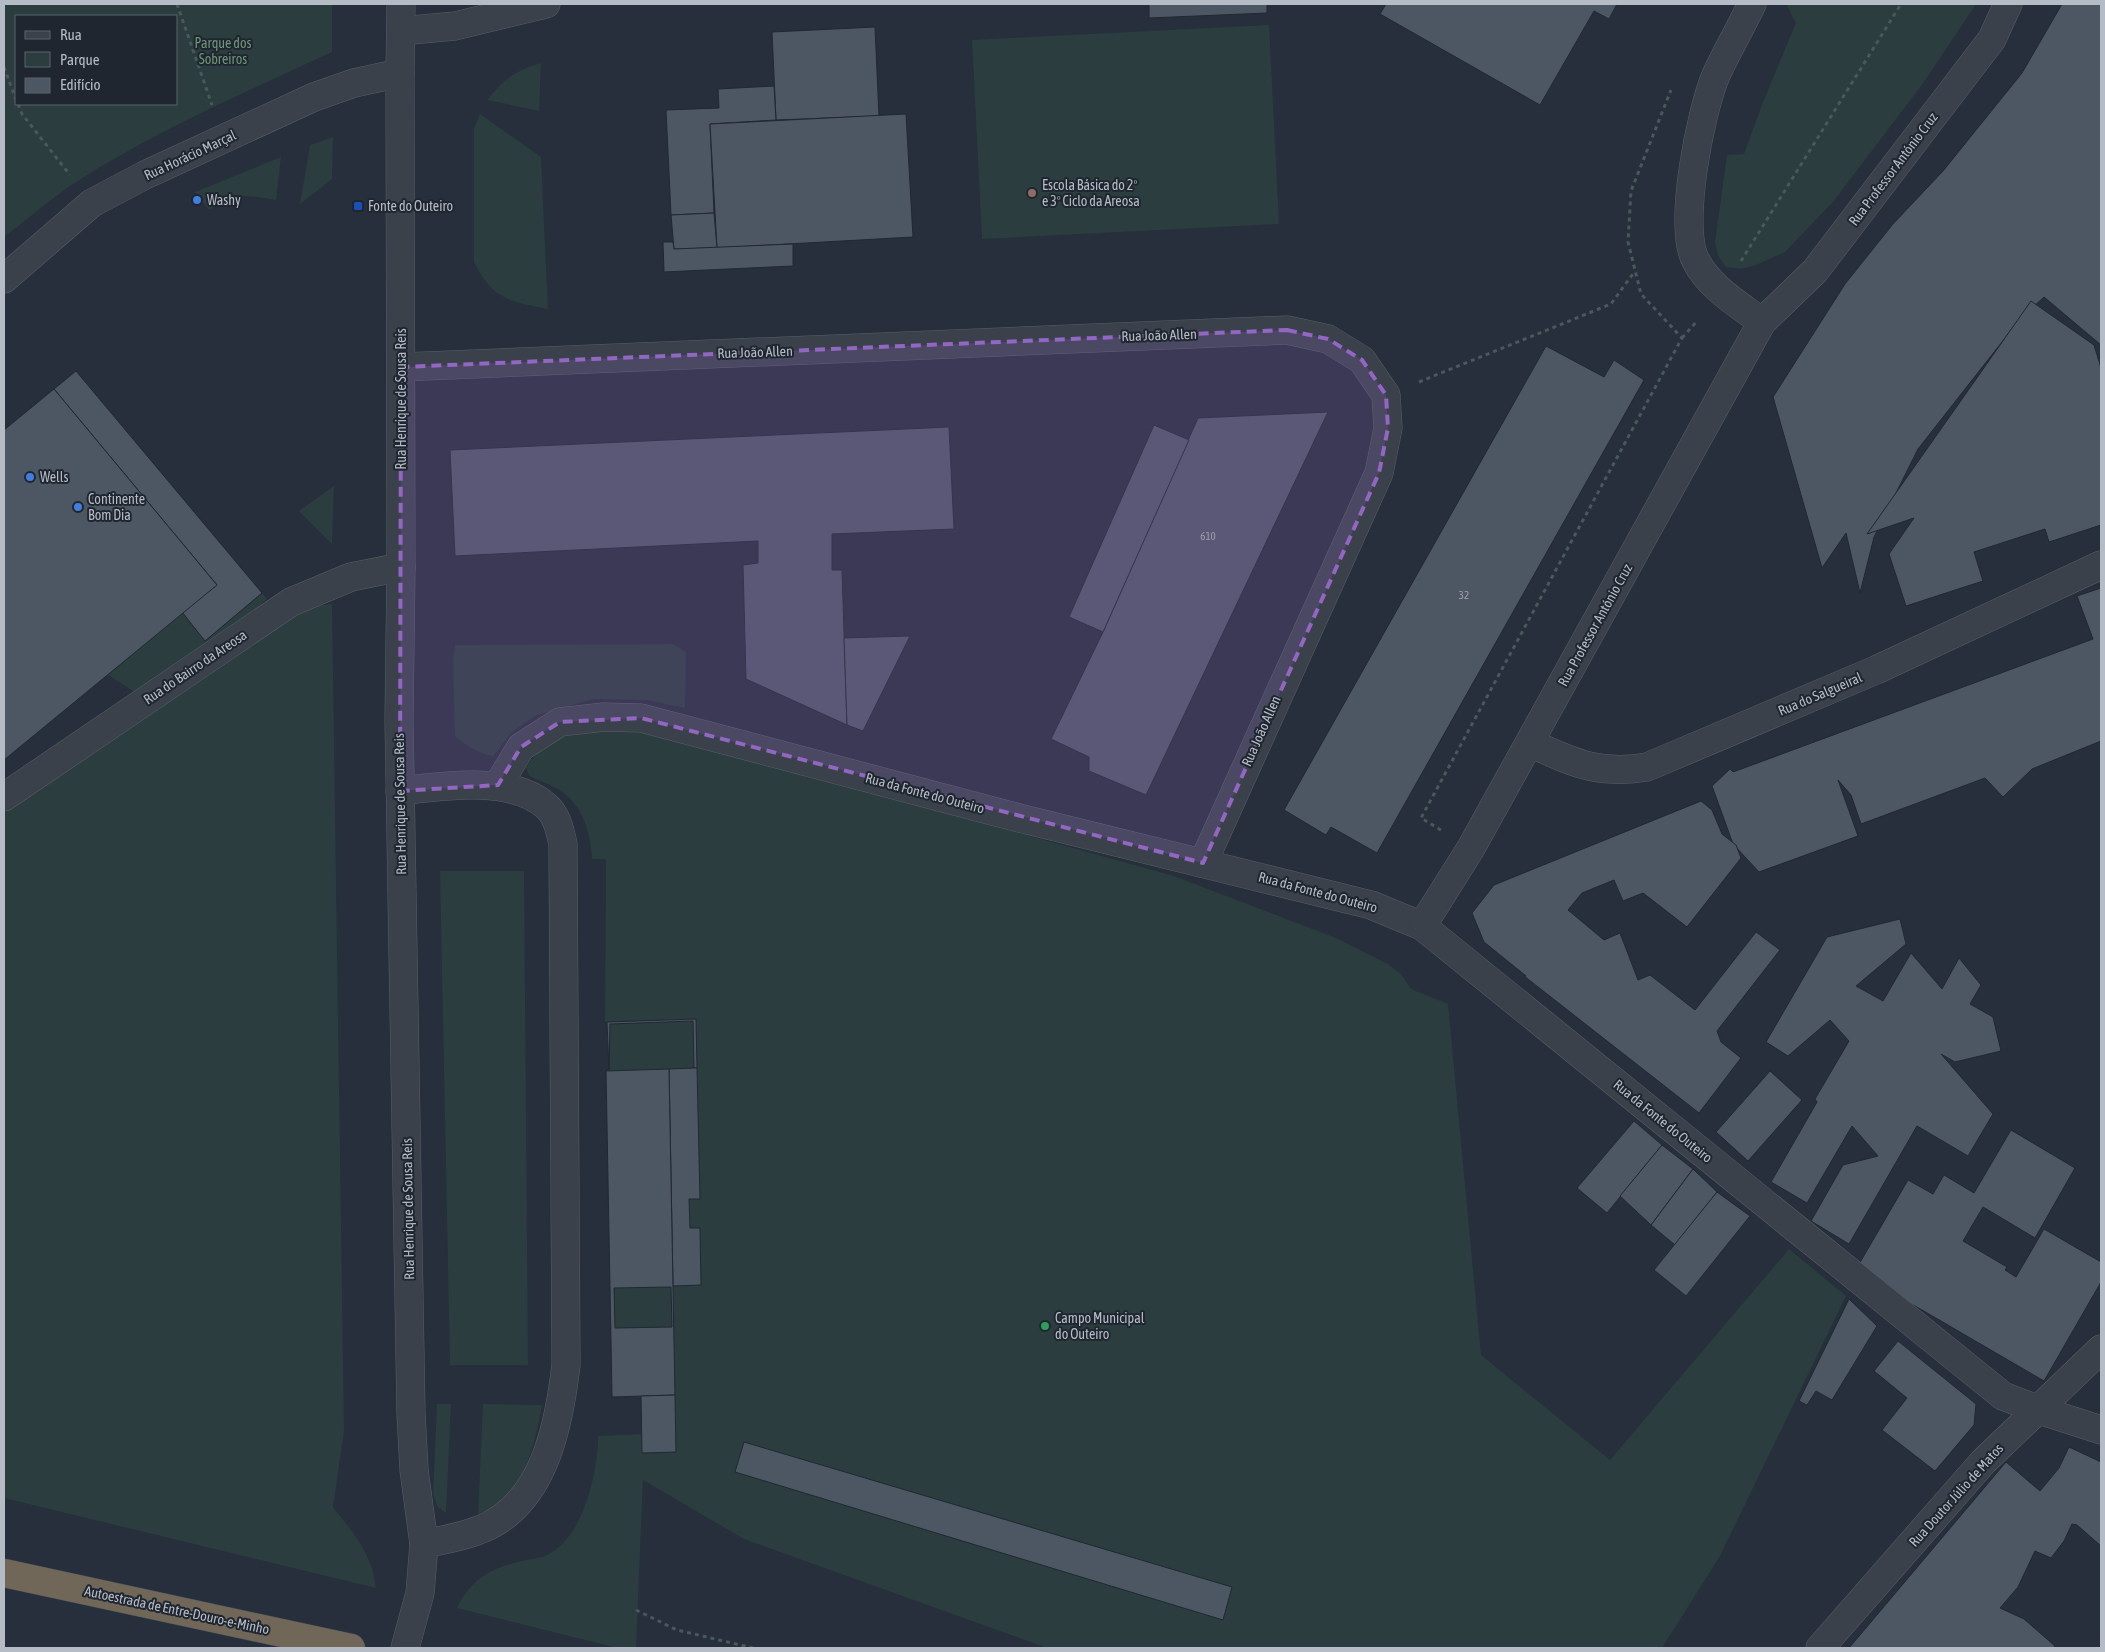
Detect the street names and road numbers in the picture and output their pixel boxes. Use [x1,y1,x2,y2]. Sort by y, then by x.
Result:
street label: Rua Professor António Cruz [1845,109,1941,229]
street label: Rua Horácio Marçal [141,127,239,183]
street label: Rua João Allen [1121,326,1197,344]
street label: Rua Henrique de Sousa Reis [393,328,409,470]
street label: Rua João Allen [717,343,793,361]
street label: Rua Professor António Cruz [1555,561,1635,689]
street label: Rua do Bairro da Areosa [140,627,250,707]
street label: Rua do Salgueiral [1776,669,1865,719]
street label: Rua João Allen [1238,693,1284,769]
street label: Rua Henrique de Sousa Reis [391,733,409,875]
street label: Rua da Fonte do Outeiro [864,769,986,817]
street label: Rua da Fonte do Outeiro [1257,868,1379,916]
street label: Rua da Fonte do Outeiro [1610,1076,1716,1166]
street label: Rua Henrique de Sousa Reis [399,1138,417,1280]
street label: Rua Doutor Júlio de Matos [1906,1440,2006,1550]
street label: Autoestrada de Entre-Douro-e-Minho [83,1583,271,1637]

